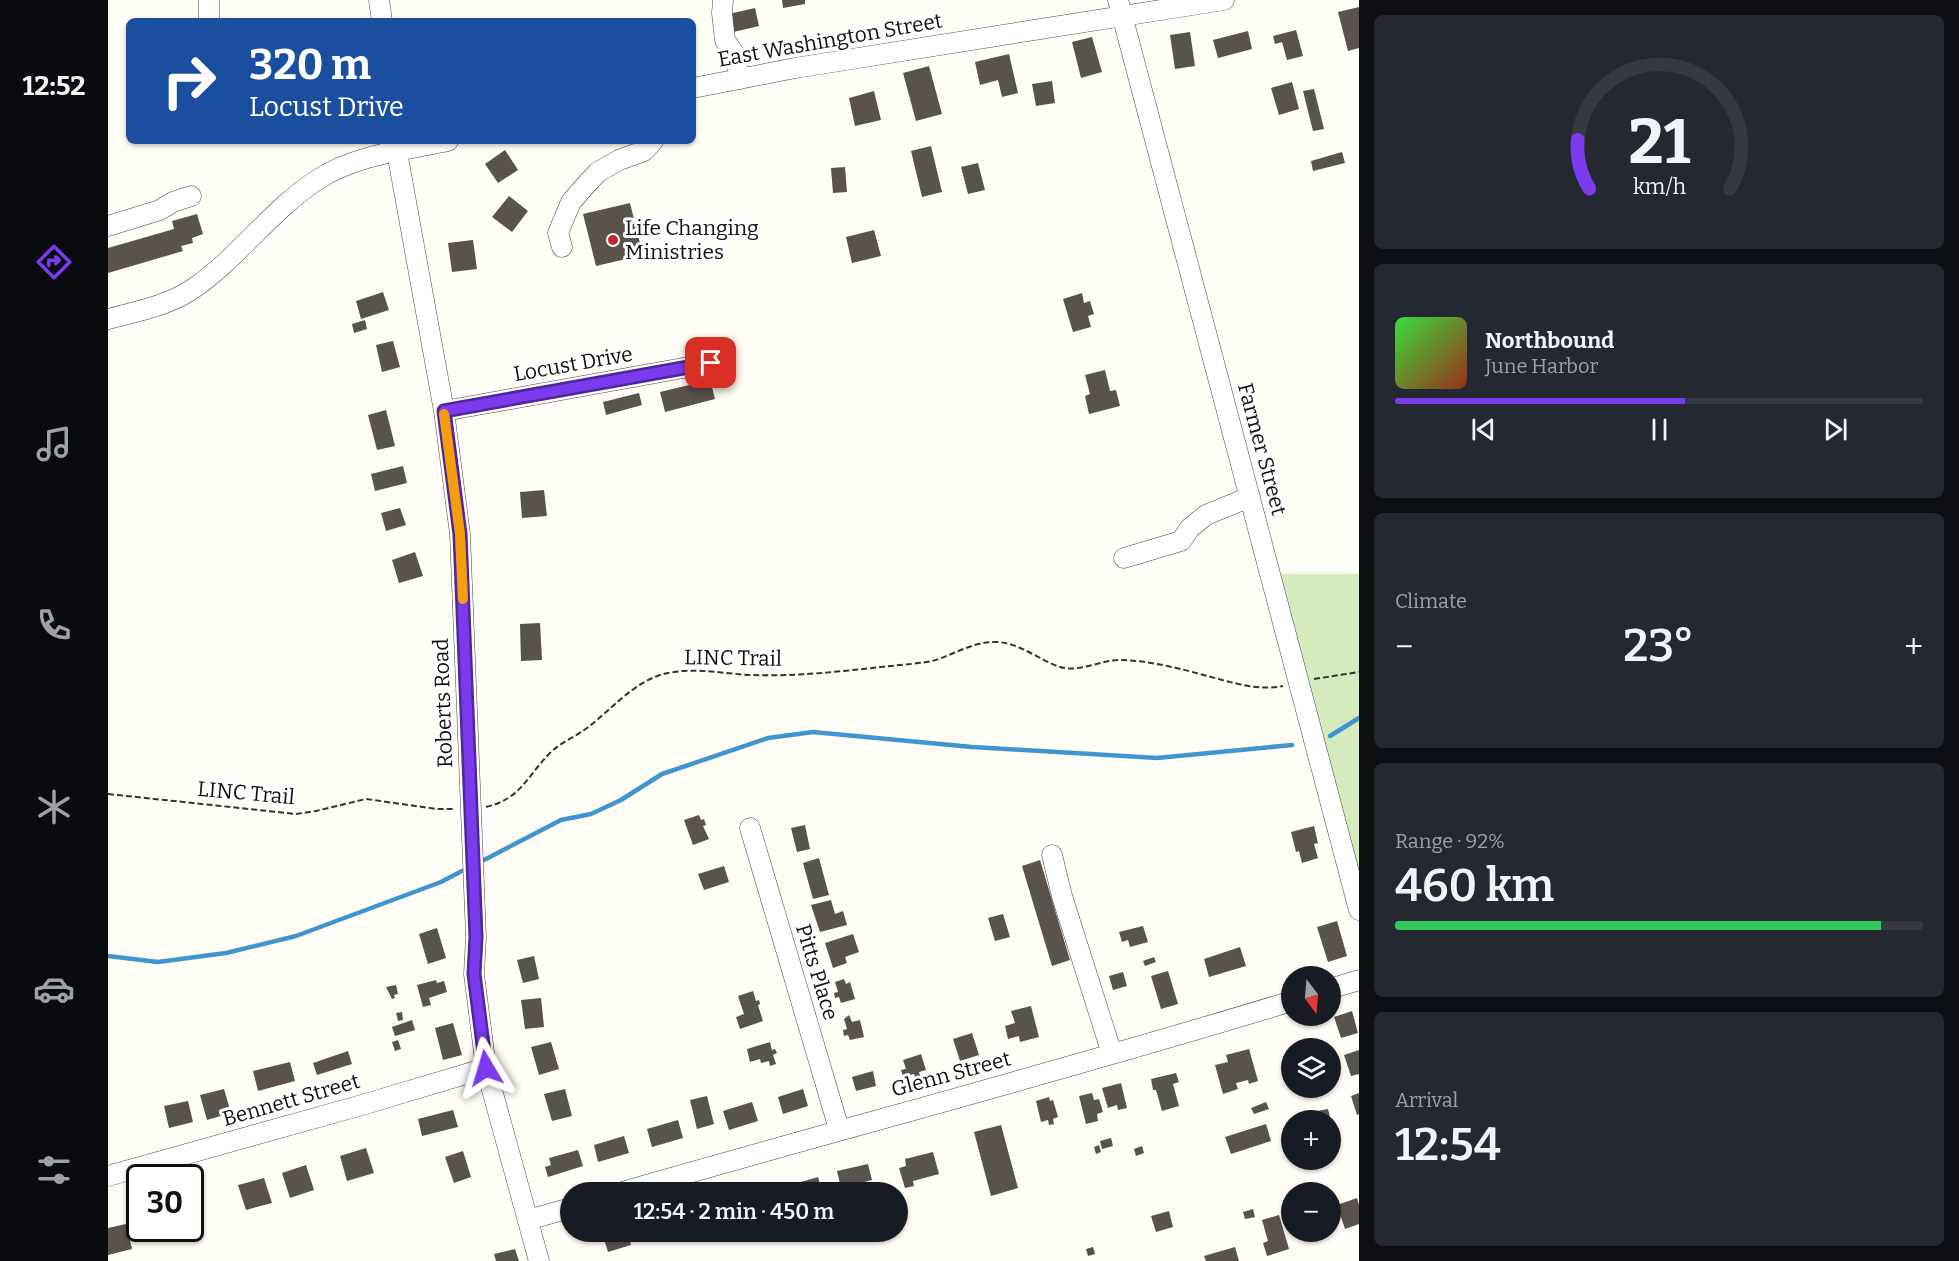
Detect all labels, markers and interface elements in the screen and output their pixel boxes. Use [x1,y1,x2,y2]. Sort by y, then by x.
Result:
street label: East Washington Street [716,7,945,73]
text: 320 m [249,40,371,90]
icon: right [150,42,228,120]
text: 12:52 [23,70,85,102]
text: Locust Drive [249,91,404,123]
text: 21 [1628,105,1690,180]
text: km/h [1632,174,1686,200]
place label: Life Changing Ministries [625,215,759,265]
marker: Life Changing Ministries [606,233,620,247]
icon: directions [33,241,75,283]
text: Northbound [1485,327,1614,354]
pin [685,337,736,388]
street label: Locust Drive [511,341,635,387]
icon: arrive [694,346,727,379]
text: June Harbor [1485,354,1598,378]
street label: Farmer Street [1232,380,1292,518]
icon: previous [1467,413,1500,446]
icon: pause [1643,413,1676,446]
icon: next [1819,413,1852,446]
icon: music [33,423,75,465]
text: Climate [1395,589,1467,613]
icon: phone [33,604,75,646]
text: 23° [1623,619,1694,673]
text: − [1395,627,1413,667]
text: + [1904,627,1923,667]
street label: Roberts Road [428,638,458,768]
street label: LINC Trail [684,644,782,672]
street label: LINC Trail [196,776,296,810]
icon: climate [33,786,75,828]
text: Range · 92% [1395,829,1505,853]
text: 460 km [1395,859,1554,913]
street label: Pitts Place [790,921,844,1023]
north arrow [1281,966,1341,1026]
map controls [1281,966,1341,1242]
icon: car [33,968,75,1010]
position arrow [454,1036,518,1100]
button: layers [1281,1038,1341,1098]
street label: Glenn Street [888,1045,1014,1102]
street label: Bennett Street [219,1068,363,1132]
text: Arrival [1395,1088,1458,1112]
button: + [1281,1110,1341,1170]
text: 12:54 [1395,1118,1501,1172]
icon: filters [33,1149,75,1191]
speed limit sign: 30 [126,1164,204,1242]
button: − [1281,1182,1341,1242]
text: 12:54 · 2 min · 450 m [634,1198,834,1225]

